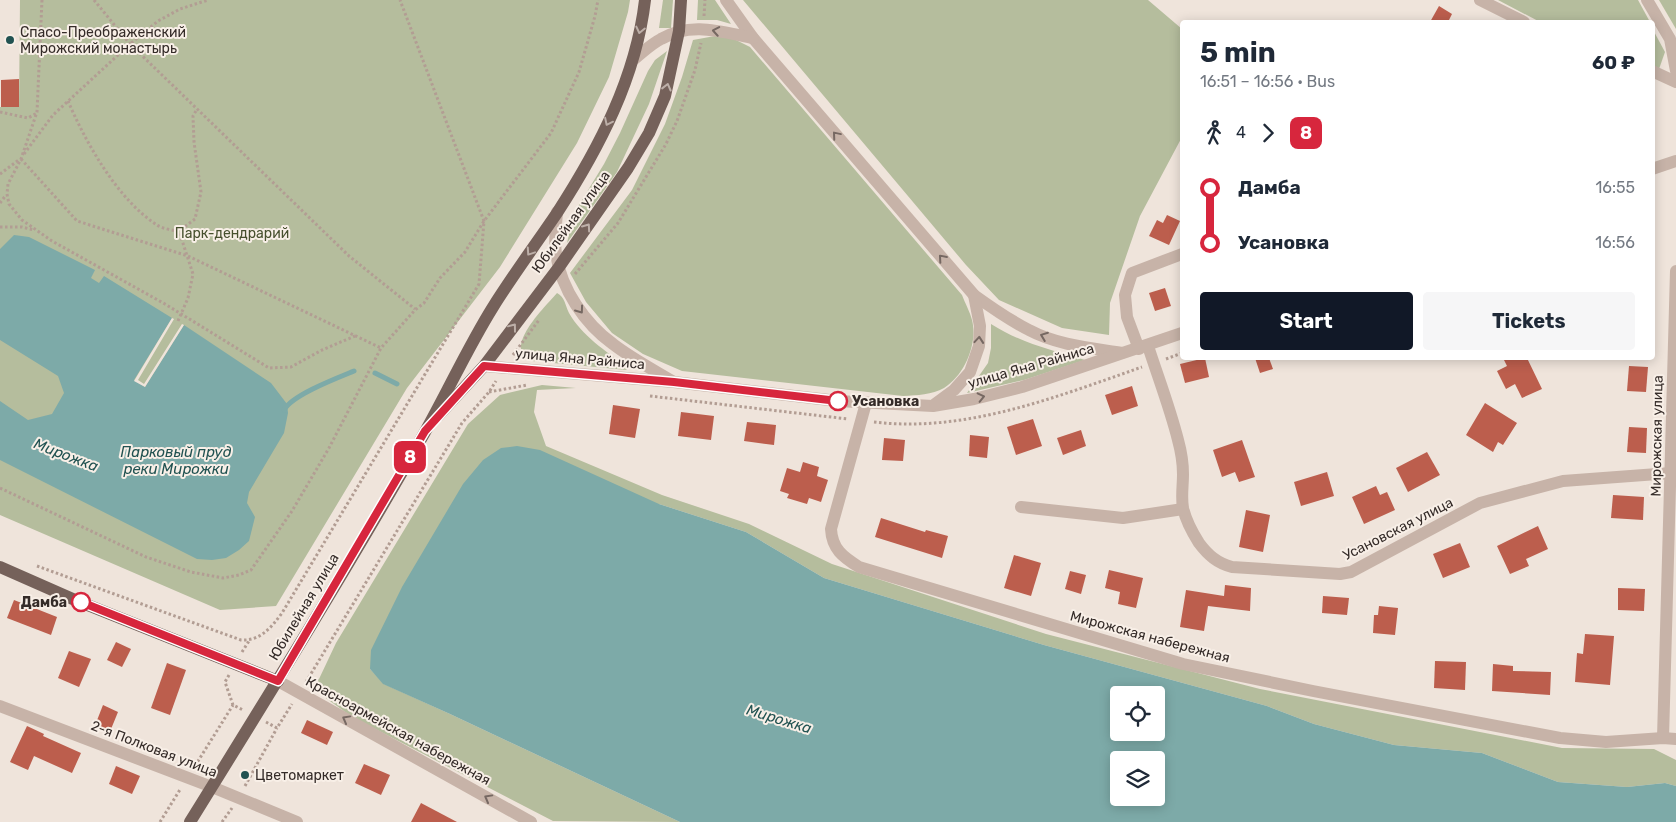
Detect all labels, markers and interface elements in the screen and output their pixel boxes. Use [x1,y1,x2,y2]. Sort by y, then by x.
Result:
place label: Спасо-Преображенский Мирожский монастырь [20,24,186,57]
one-way arrow [635,26,646,35]
one-way arrow [712,26,721,36]
marker: Спасо-Преображенский Мирожский монастырь [4,34,16,46]
text: 5 min [1200,36,1276,69]
text: 60 ₽ [1592,51,1635,74]
text: 16:51 – 16:56 · Bus [1200,72,1335,91]
one-way arrow [661,82,672,91]
one-way arrow [604,116,614,125]
icon: walk [1200,119,1228,147]
icon: forward [1254,119,1282,147]
text: 8 [1300,122,1312,144]
text: 4 [1236,123,1246,142]
one-way arrow [832,131,841,140]
street label: Юбилейная улица [528,168,614,276]
text: Дамба [1238,176,1301,199]
text: 16:55 [1595,178,1635,197]
one-way arrow [581,223,590,233]
park label: Парк-дендрарий [175,225,289,242]
text: Усановка [1238,231,1329,254]
text: 16:56 [1595,233,1635,252]
one-way arrow [527,246,536,256]
one-way arrow [939,254,948,263]
button: Start [1200,292,1413,350]
button: Tickets [1423,292,1635,350]
one-way arrow [575,304,583,313]
one-way arrow [507,323,516,333]
one-way arrow [1040,332,1048,342]
one-way arrow [973,336,984,344]
street label: улица Яна Райниса [966,340,1096,392]
street label: улица Яна Райниса [514,345,646,373]
street label: Мирожская улица [1647,375,1667,497]
marker: Усановка [828,391,848,411]
one-way arrow [977,392,986,403]
place label: Усановка [852,393,919,410]
water label: Мирожка [31,435,101,476]
line badge: 8 [394,441,426,473]
water label: Парковый пруд реки Мирожки [121,443,232,478]
text: 8 [404,446,416,468]
street label: Усановская улица [1340,494,1456,564]
street label: Юбилейная улица [265,550,343,664]
marker: Дамба [71,592,91,612]
place label: Дамба [21,594,67,611]
street label: Мирожская набережная [1068,607,1232,667]
street label: Красноармейская набережная [303,673,493,789]
map controls [1110,686,1165,806]
button: locate [1110,686,1165,741]
water label: Мирожка [744,701,814,737]
one-way arrow [342,716,351,726]
street label: 2-я Полковая улица [88,717,220,781]
button: layers [1110,751,1165,806]
place label: Цветомаркет [255,767,344,784]
marker: Цветомаркет [239,769,251,781]
one-way arrow [484,795,493,805]

